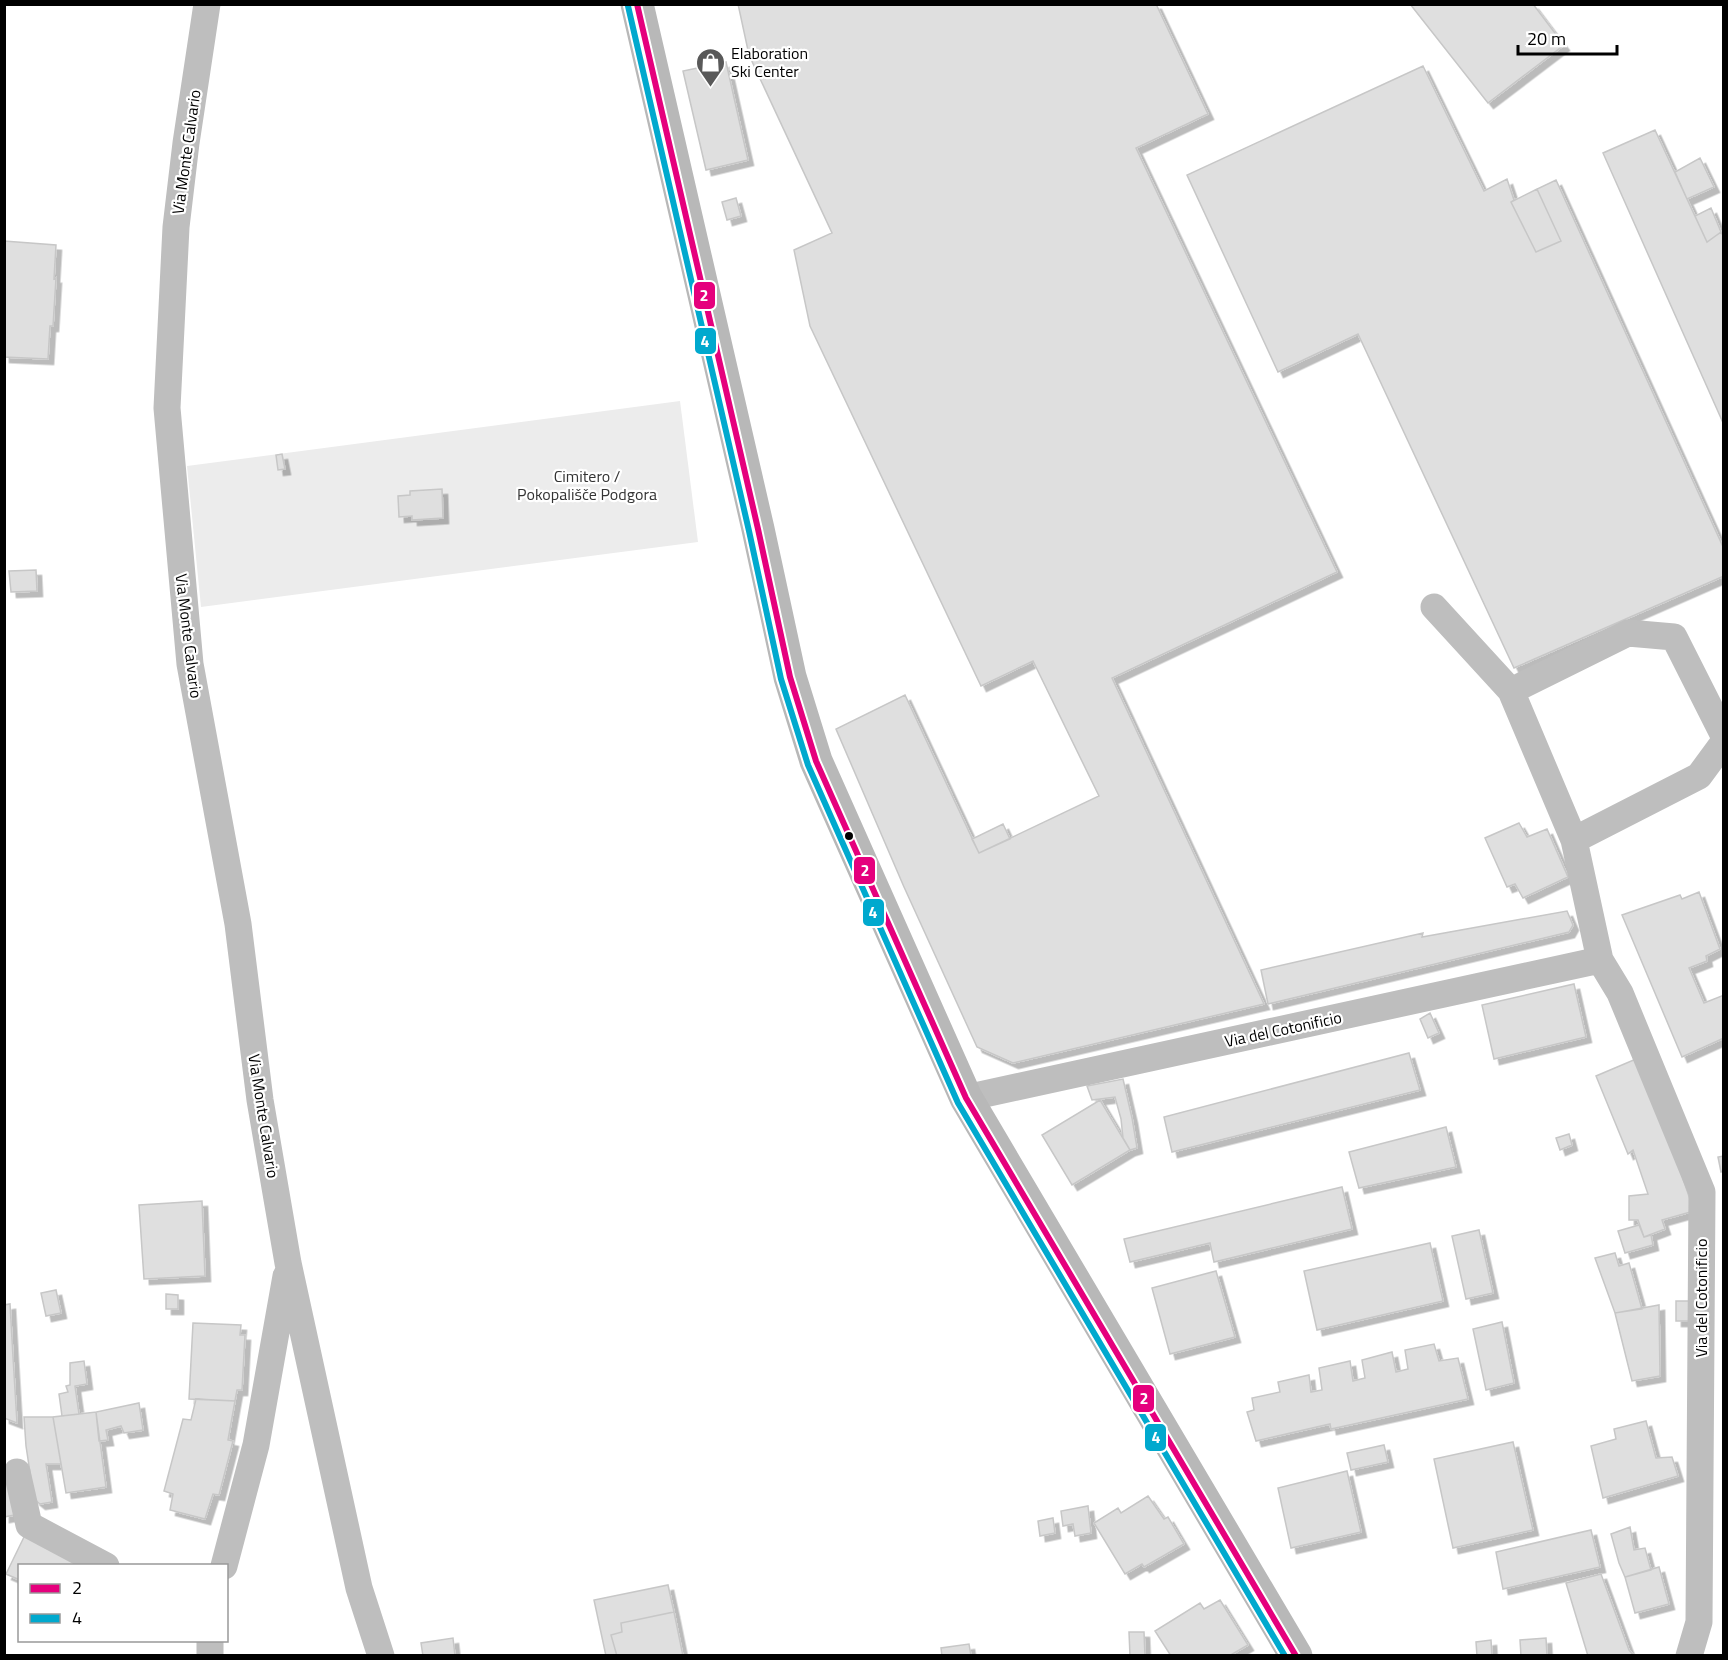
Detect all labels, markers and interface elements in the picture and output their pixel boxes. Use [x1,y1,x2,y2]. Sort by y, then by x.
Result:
scale bar [1518,18,1617,56]
text: 20 m [1527,25,1566,52]
place label: Elaboration Ski Center [731,41,808,83]
shop icon: Elaboration Ski Center [694,46,726,88]
street label: Via Monte Calvario [165,88,207,216]
line badge: 2 [693,281,716,310]
text: 2 [700,283,708,307]
line badge: 4 [694,327,717,355]
text: 4 [701,329,710,353]
park label: Cimitero / Pokopališče Podgora [517,464,657,506]
street label: Via Monte Calvario [169,572,209,700]
unlabelled marker [843,830,855,842]
line badge: 2 [853,856,876,885]
text: 2 [861,858,869,882]
line badge: 4 [862,898,885,927]
text: 4 [869,900,878,924]
street label: Via del Cotonificio [1222,1005,1344,1053]
street label: Via Monte Calvario [242,1052,286,1180]
street label: Via del Cotonificio [1689,1239,1713,1357]
line badge: 2 [1132,1384,1155,1413]
text: 2 [1140,1386,1148,1410]
line badge: 4 [1144,1423,1167,1452]
text: 4 [1152,1425,1161,1449]
legend [18,1564,228,1642]
text: 2 [72,1574,82,1601]
text: 4 [72,1604,82,1631]

